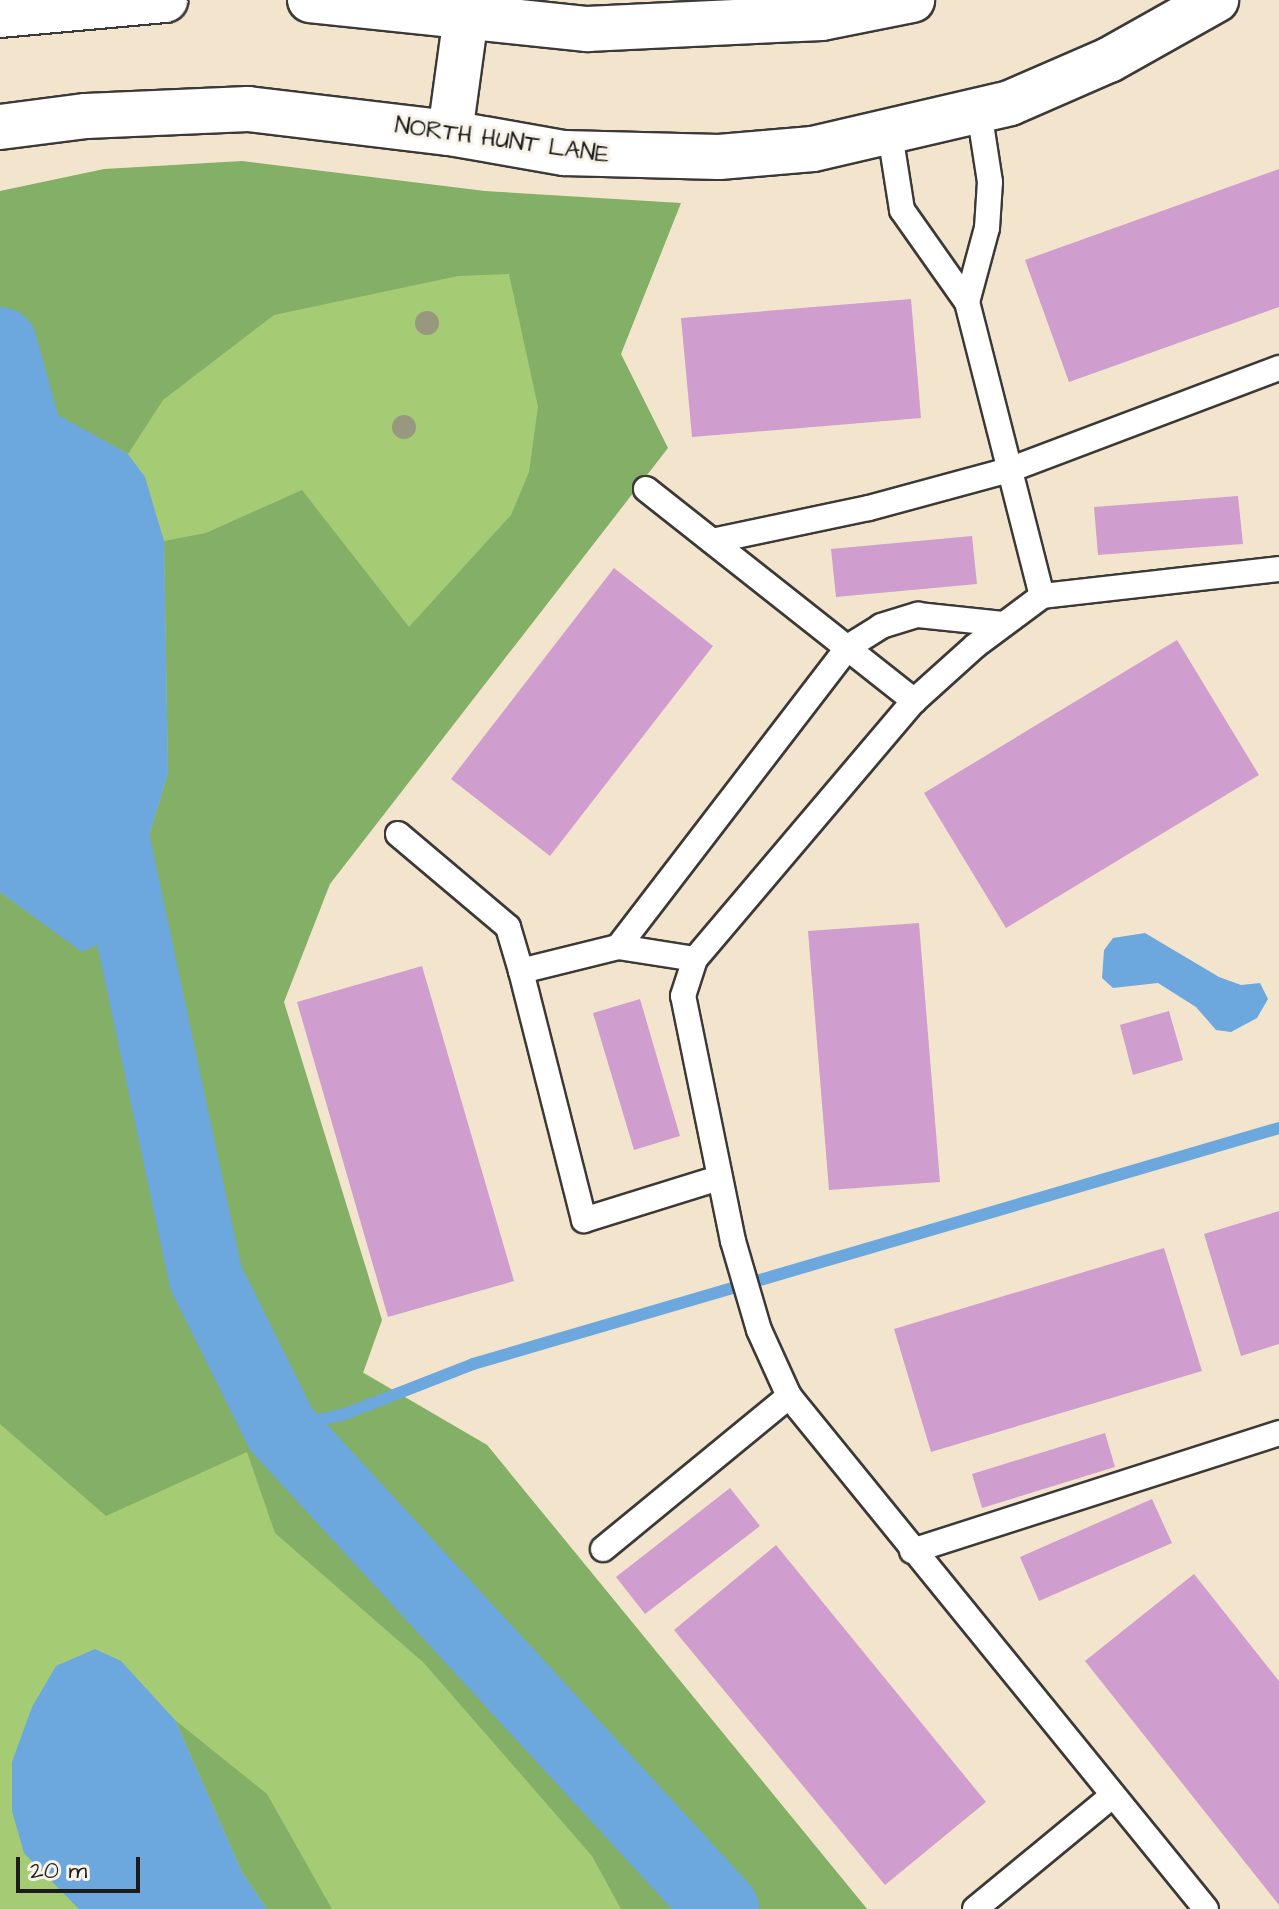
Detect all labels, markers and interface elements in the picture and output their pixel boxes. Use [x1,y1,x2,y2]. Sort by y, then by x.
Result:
street label: NORTH HUNT LANE [393,112,611,170]
scale bar [20,1841,144,1891]
text: 20 m [30,1854,87,1888]

